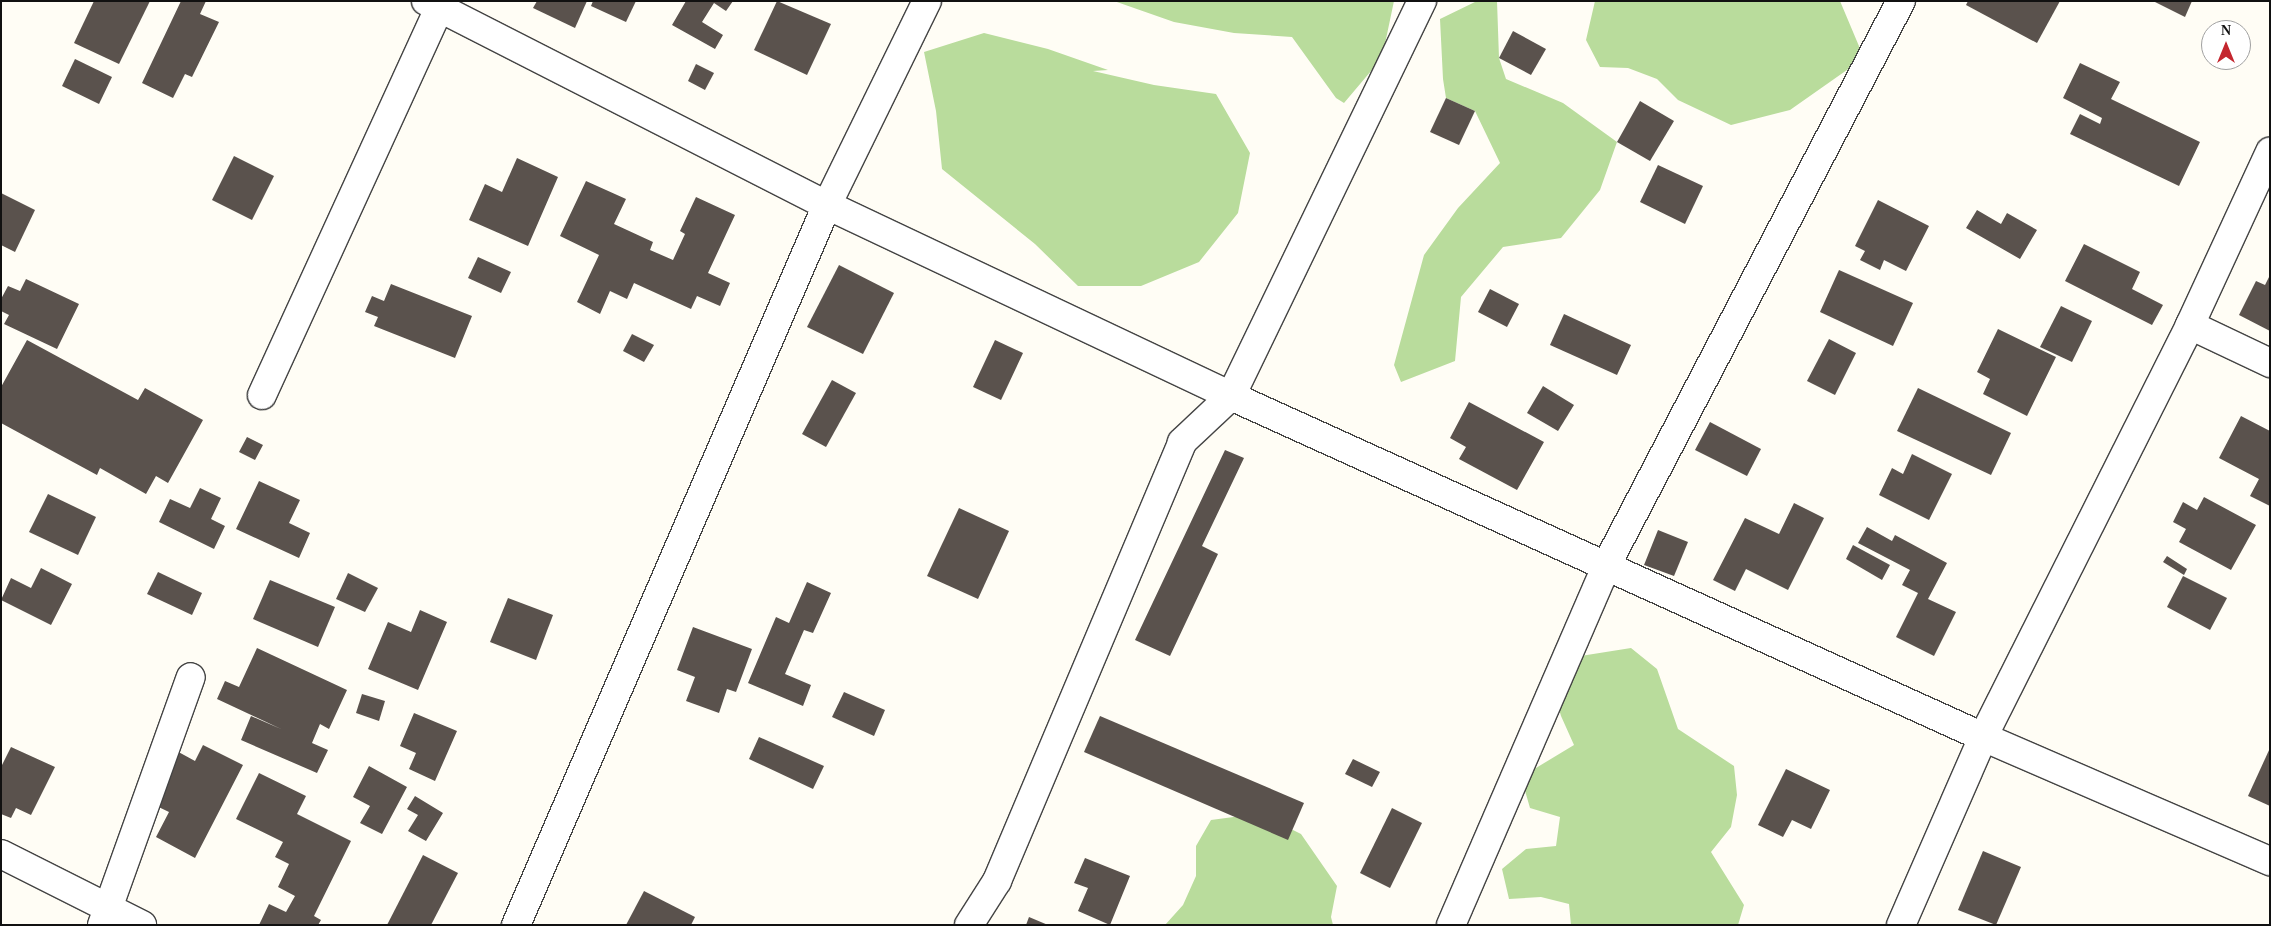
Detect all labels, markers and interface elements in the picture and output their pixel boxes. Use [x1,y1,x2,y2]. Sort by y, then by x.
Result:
north arrow [2201,20,2251,70]
text: N [2221,23,2231,38]

